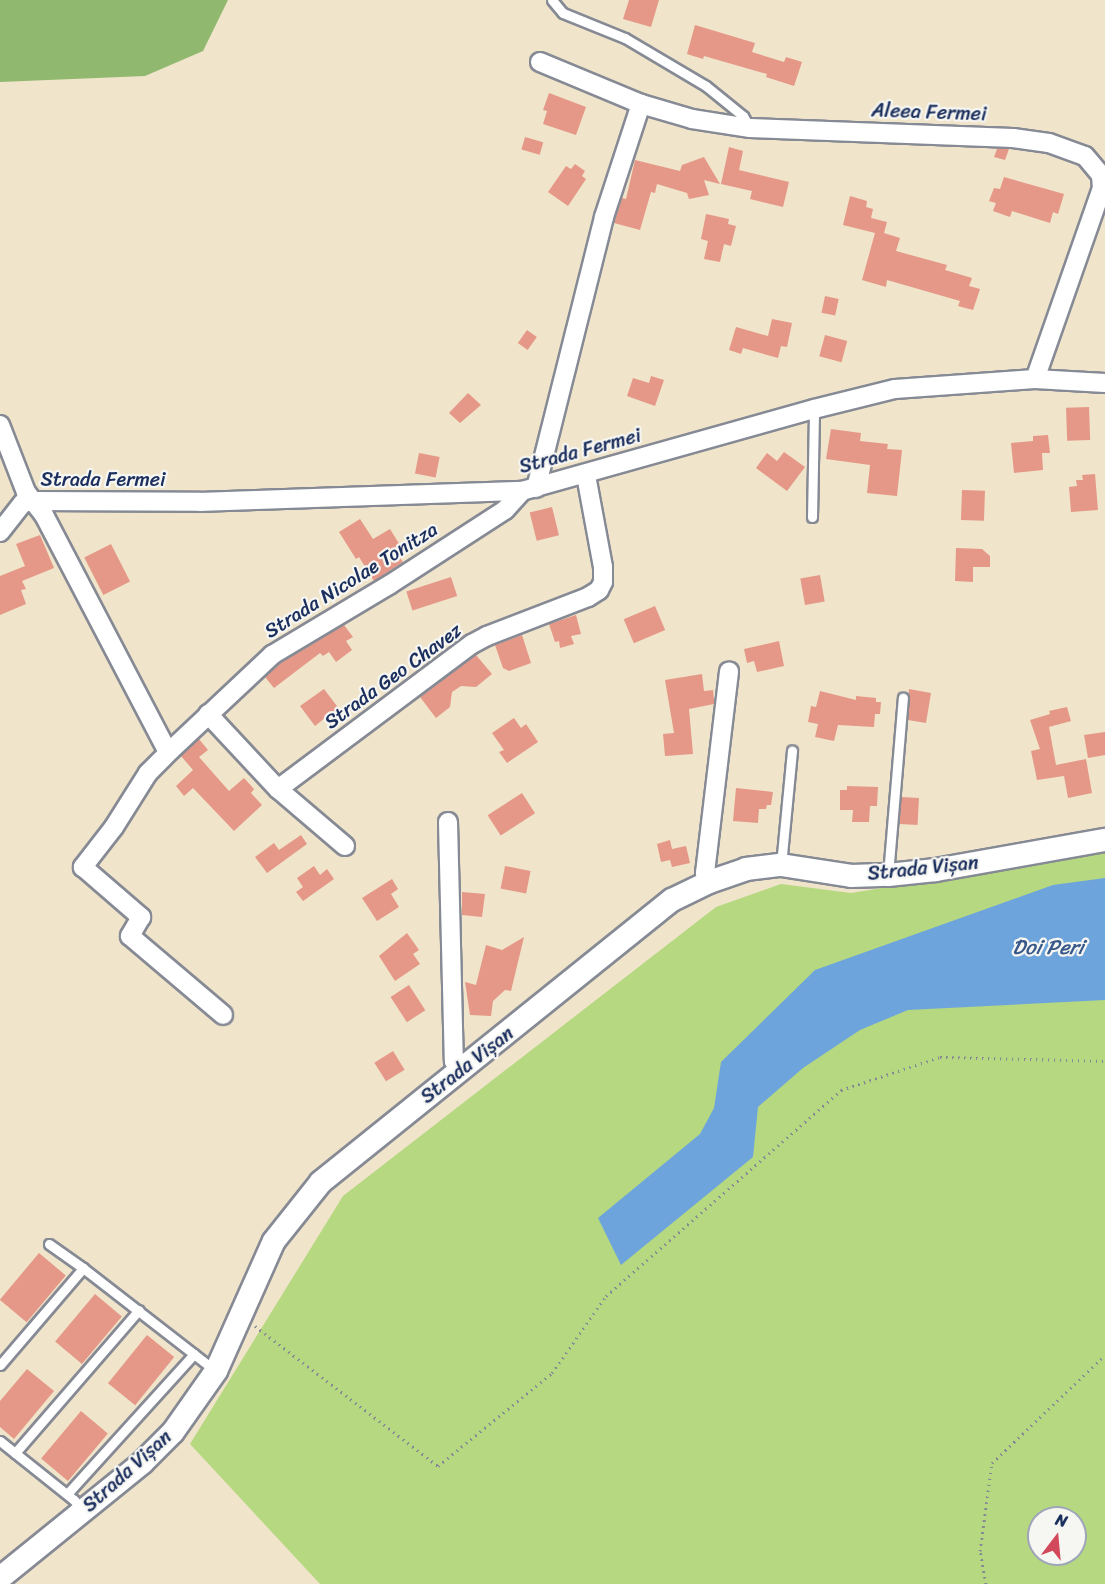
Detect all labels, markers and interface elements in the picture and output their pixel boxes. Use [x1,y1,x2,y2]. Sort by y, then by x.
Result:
street label: Aleea Fermei [871,98,987,126]
street label: Strada Fermei [516,423,644,479]
street label: Strada Fermei [40,467,166,491]
street label: Strada Nicolae Tonitza [260,517,442,643]
street label: Strada Geo Chavez [319,618,467,734]
street label: Strada Vișan [866,850,980,886]
water label: Doi Peri [1012,934,1084,960]
street label: Strada Vișan [415,1021,519,1109]
street label: Strada Vișan [77,1424,177,1518]
text: N [1052,1505,1071,1536]
north arrow [1027,1506,1087,1566]

